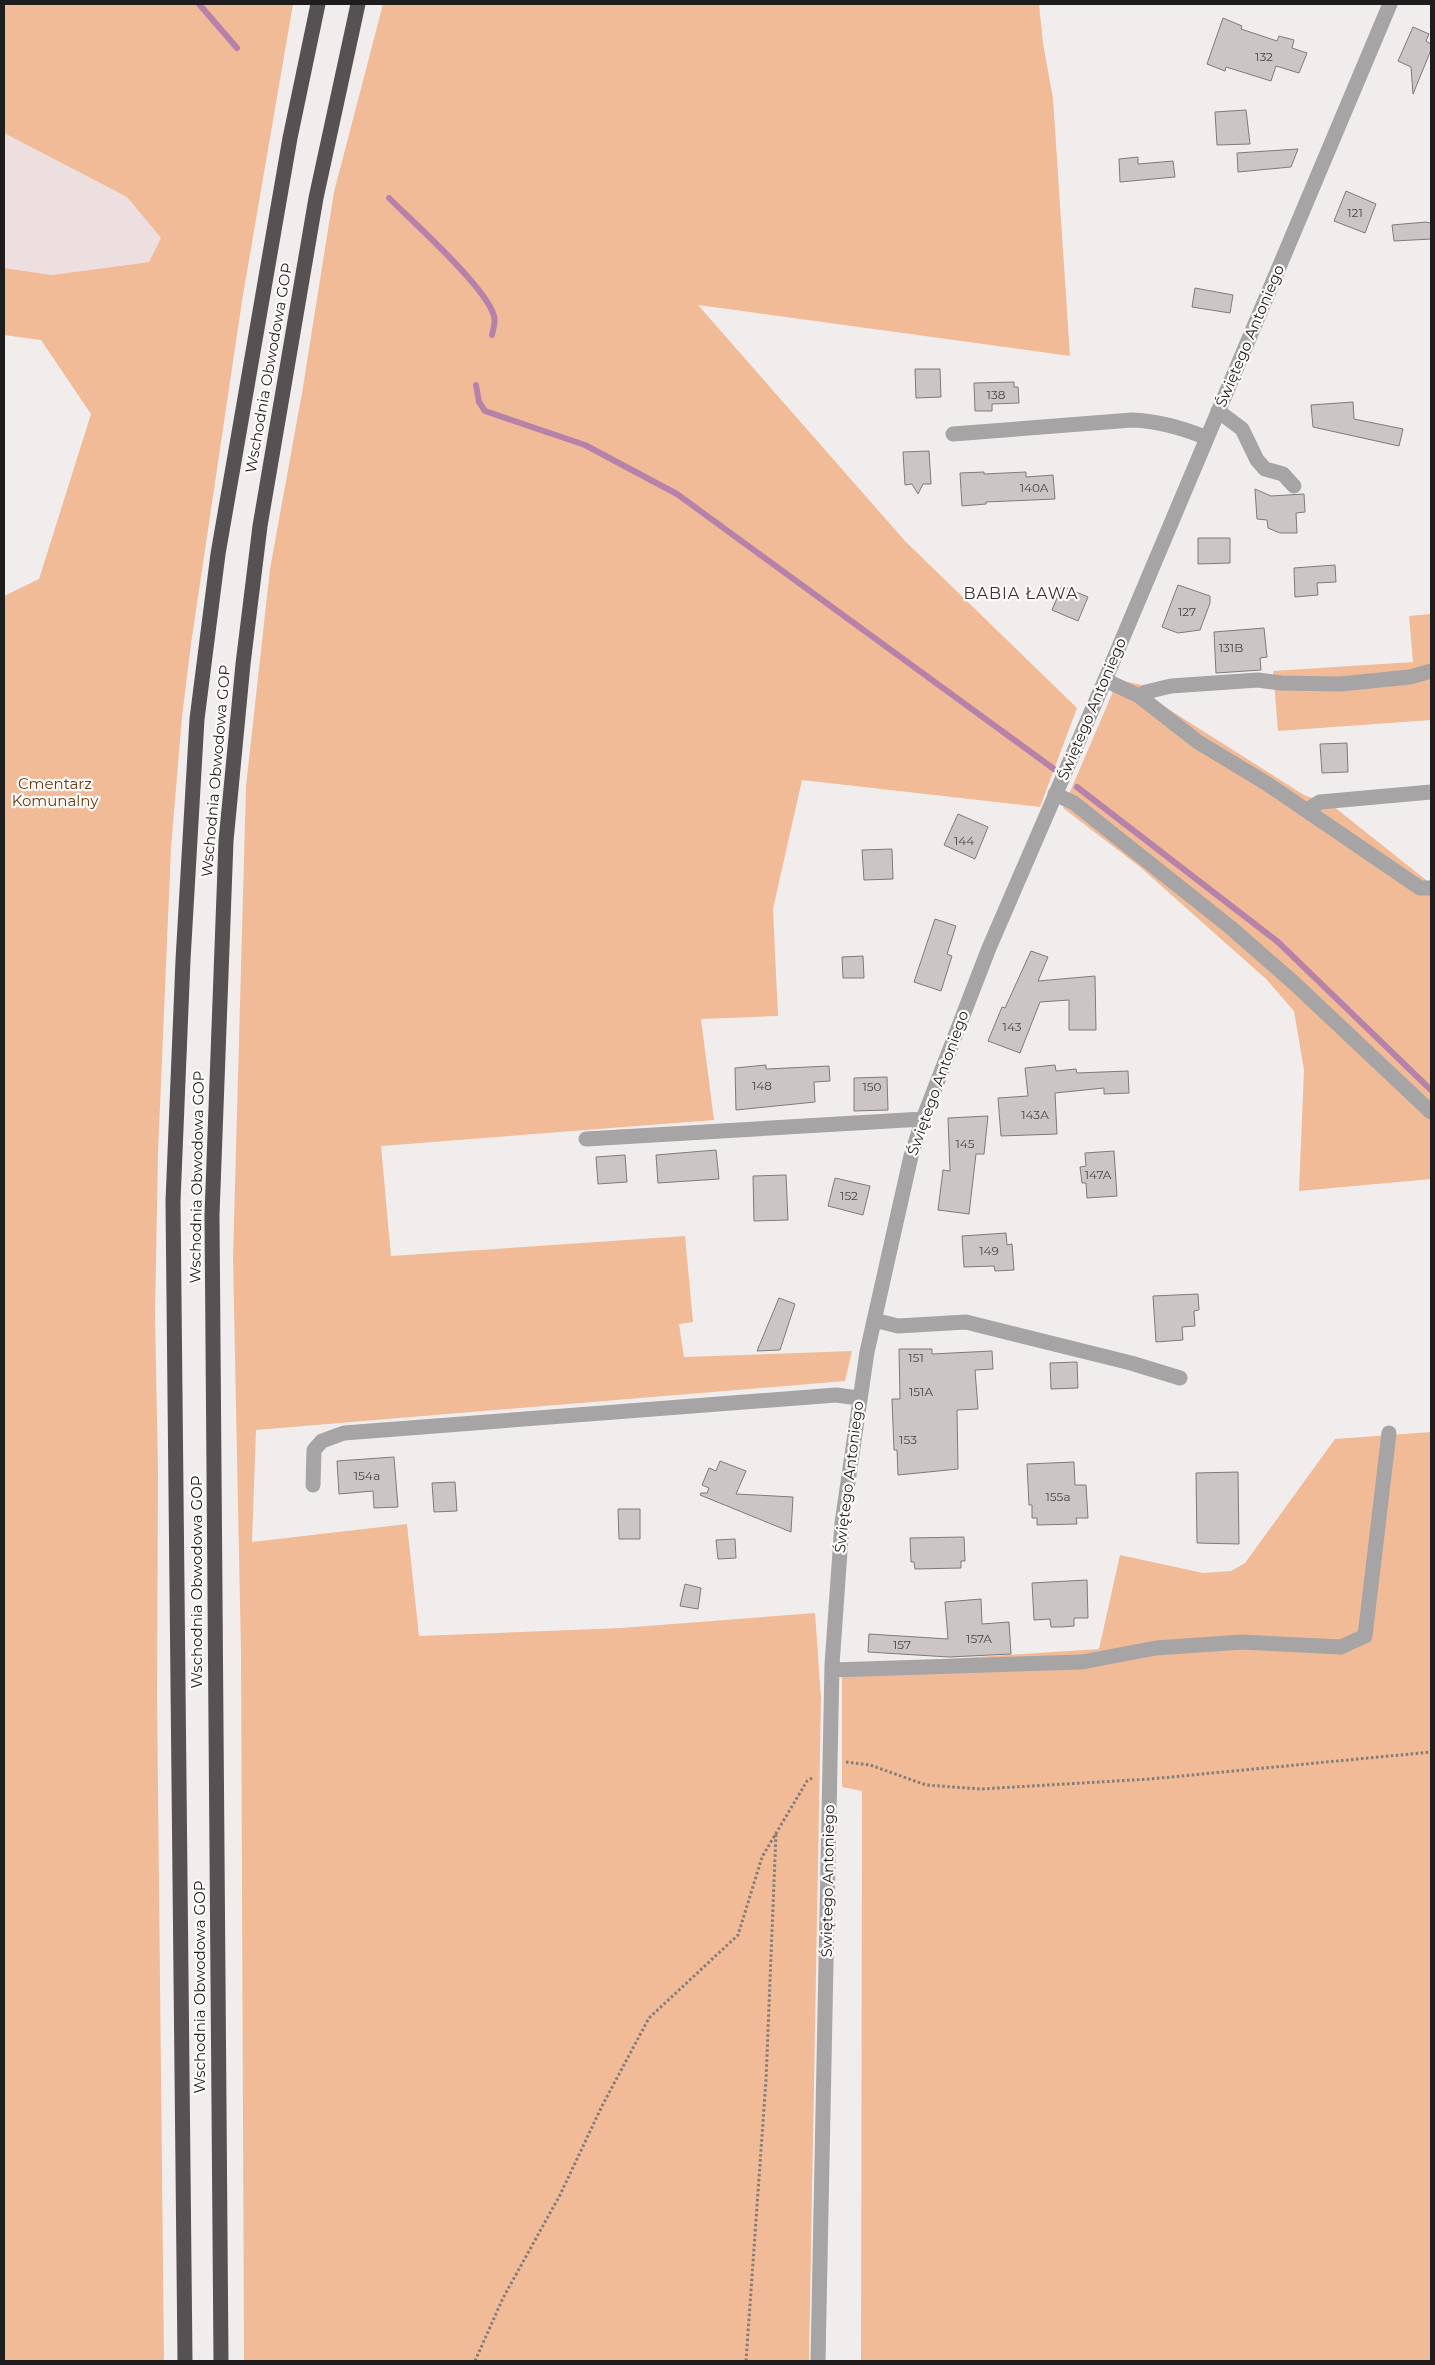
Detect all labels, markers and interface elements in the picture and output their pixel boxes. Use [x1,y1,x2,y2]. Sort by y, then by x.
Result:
house number: 132 [1255,49,1273,64]
house number: 121 [1347,205,1363,220]
street label: Wschodnia Obwodowa GOP [241,261,296,474]
street label: Świętego Antoniego [1211,262,1288,410]
house number: 138 [987,387,1006,402]
house number: 140A [1020,480,1049,495]
district label: BABIA ŁAWA [963,584,1079,603]
house number: 127 [1178,604,1196,619]
street label: Świętego Antoniego [1053,635,1130,783]
house number: 131B [1219,640,1243,655]
street label: Wschodnia Obwodowa GOP [197,664,234,878]
park label: Cmentarz Komunalny [12,774,99,810]
house number: 144 [954,833,974,848]
street label: Świętego Antoniego [902,1008,973,1158]
house number: 143 [1003,1019,1022,1034]
street label: Wschodnia Obwodowa GOP [185,1070,208,1284]
house number: 148 [752,1078,772,1093]
house number: 150 [862,1079,882,1094]
house number: 143A [1021,1107,1049,1122]
house number: 145 [955,1136,975,1151]
house number: 147A [1085,1167,1112,1182]
house number: 152 [840,1188,858,1203]
house number: 149 [979,1243,999,1258]
house number: 151 [908,1350,924,1365]
house number: 151A [909,1384,933,1399]
street label: Świętego Antoniego [830,1400,867,1554]
house number: 153 [899,1432,917,1447]
house number: 154a [354,1468,380,1483]
street label: Wschodnia Obwodowa GOP [187,1476,206,1689]
house number: 155a [1046,1489,1070,1504]
house number: 157A [966,1631,992,1646]
house number: 157 [893,1637,911,1652]
street label: Świętego Antoniego [817,1804,838,1958]
street label: Wschodnia Obwodowa GOP [190,1881,209,2094]

